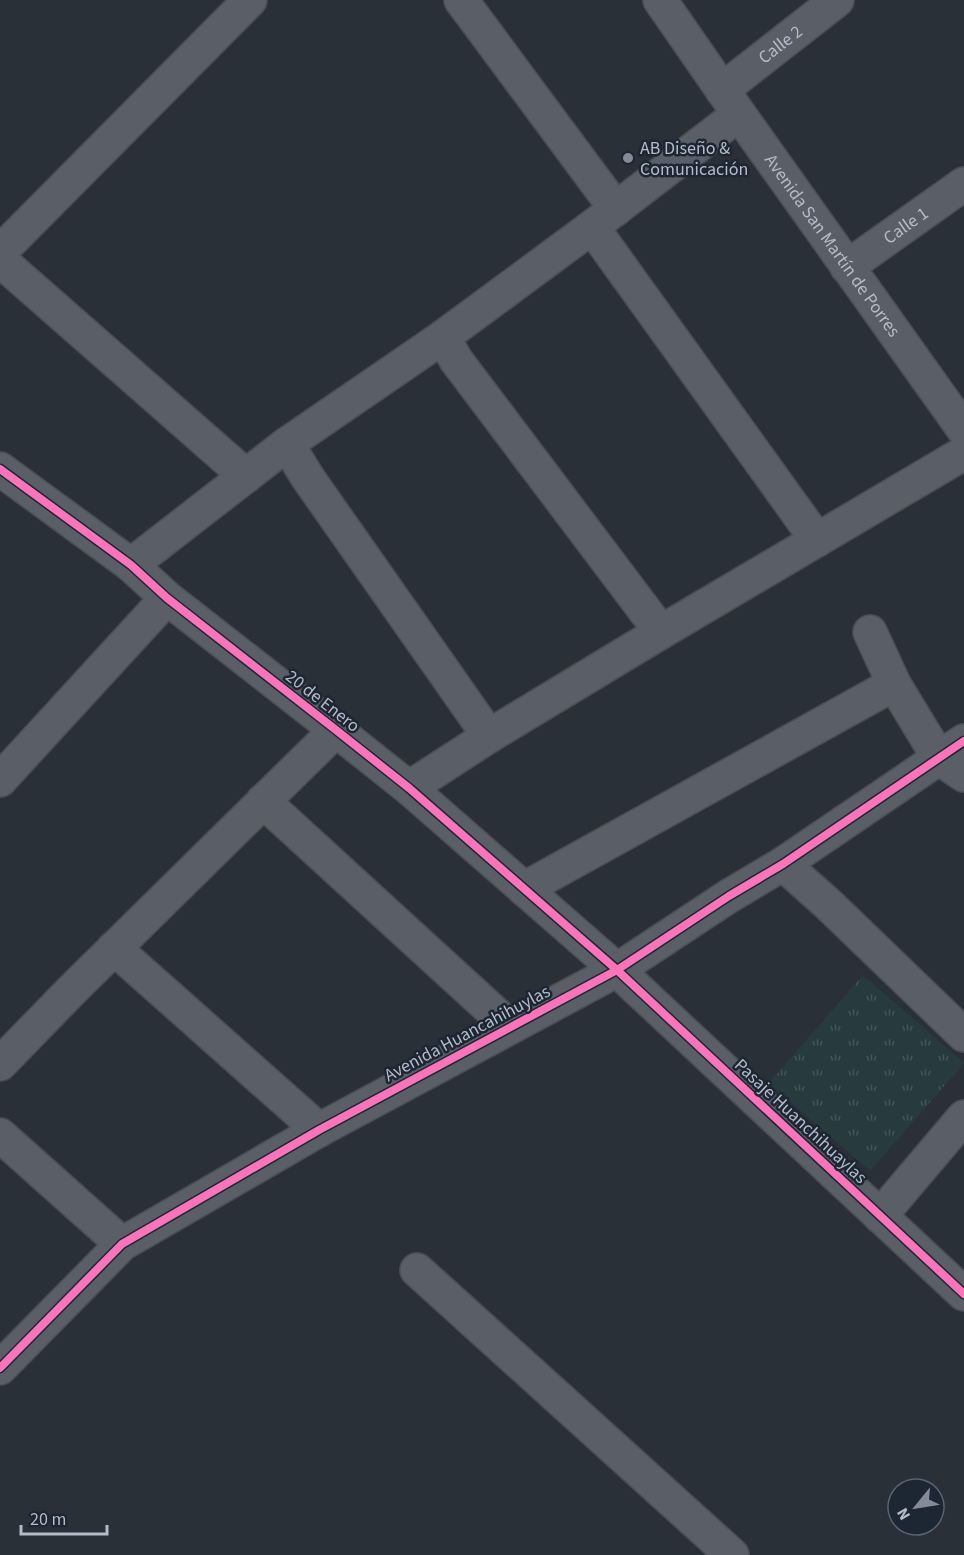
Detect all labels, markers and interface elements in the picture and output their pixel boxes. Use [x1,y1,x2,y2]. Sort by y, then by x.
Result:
street label: Calle 2 [753,19,808,70]
place label: AB Diseño & Comunicación [640,136,748,182]
street label: Avenida San Martín de Porres [758,149,906,342]
marker: AB Diseño & Comunicación [621,151,635,165]
street label: Calle 1 [878,201,934,250]
street label: 20 de Enero [280,664,365,738]
street label: Avenida Huancahihuylas [380,979,555,1088]
street label: Pasaje Huanchihuaylas [729,1053,873,1190]
north arrow [886,1477,946,1537]
scale bar [21,1498,106,1536]
text: N [892,1504,916,1524]
text: 20 m [30,1507,66,1532]

